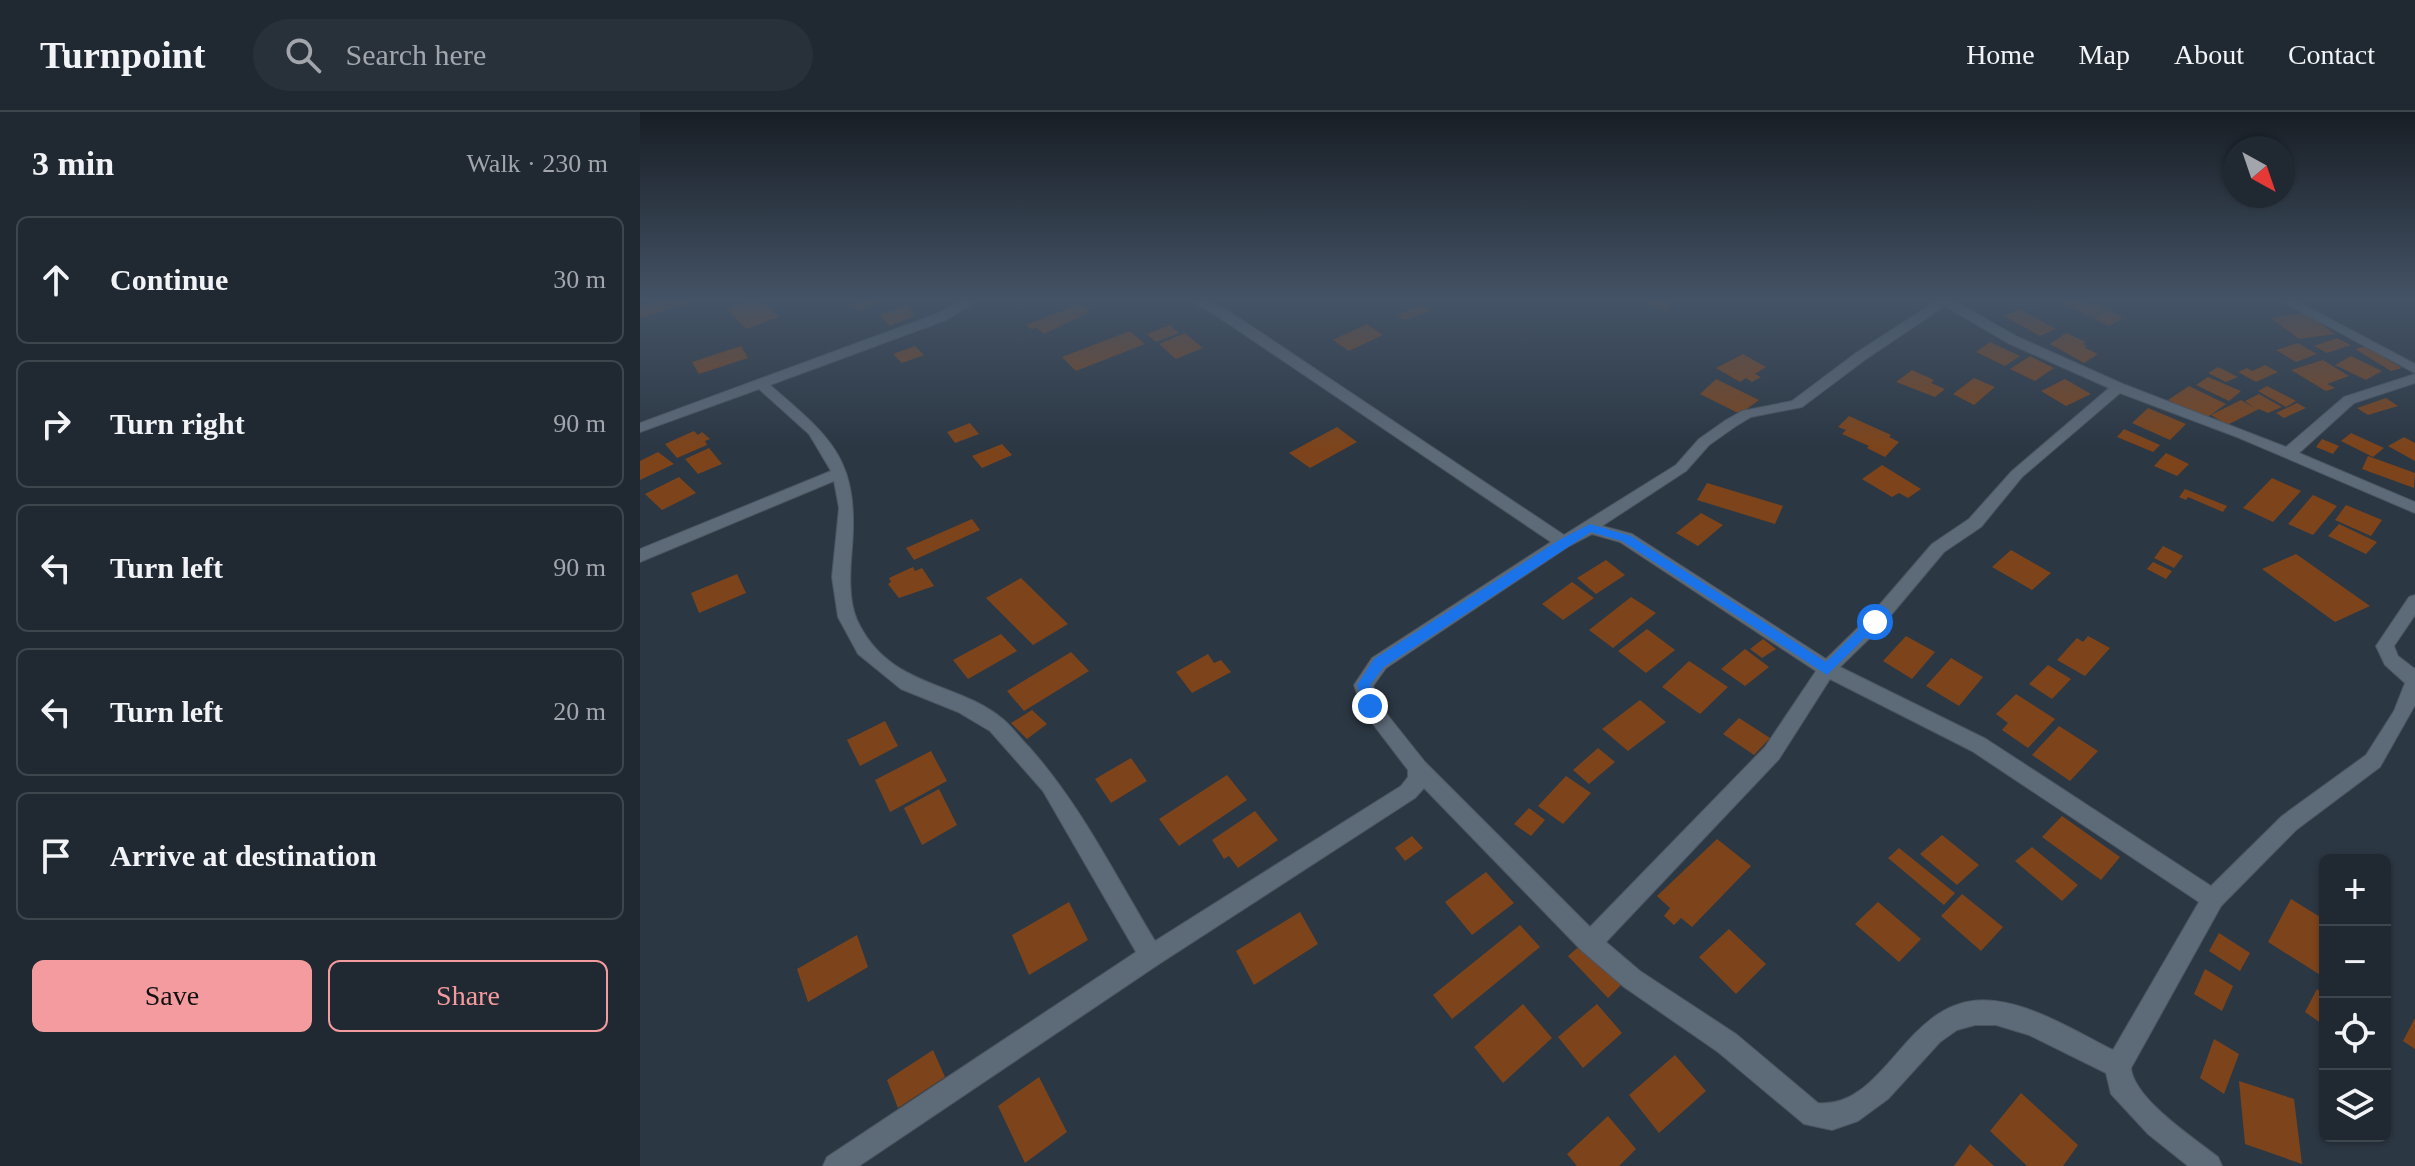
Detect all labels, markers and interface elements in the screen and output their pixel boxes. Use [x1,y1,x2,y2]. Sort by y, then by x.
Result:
search box [253,19,813,91]
icon: search [281,33,325,77]
text: Turnpoint [40,34,205,76]
text: Search here [345,38,486,71]
text: Home [1966,39,2035,70]
text: Map [2079,39,2130,70]
text: About [2174,39,2244,70]
text: Contact [2288,39,2375,70]
north arrow [2223,136,2295,208]
text: 3 min [32,145,114,182]
text: Walk · 230 m [466,149,608,178]
icon: ahead [34,258,78,302]
text: Continue [110,263,228,296]
text: 30 m [553,265,606,294]
icon: right [34,402,78,446]
text: Turn right [110,407,245,440]
text: 90 m [553,409,606,438]
icon: left [34,546,78,590]
text: Turn left [110,551,223,584]
text: 90 m [553,553,606,582]
route start [1857,604,1893,640]
route end [1352,688,1388,724]
icon: left [34,690,78,734]
text: Turn left [110,695,223,728]
text: 20 m [553,697,606,726]
icon: arrive [34,834,78,878]
text: Arrive at destination [110,839,377,872]
map controls [2319,854,2391,1142]
button: + [2319,854,2391,926]
button: − [2319,926,2391,998]
button: Save [32,960,312,1032]
button: Share [328,960,608,1032]
button: locate [2319,998,2391,1070]
button: layers [2319,1070,2391,1142]

